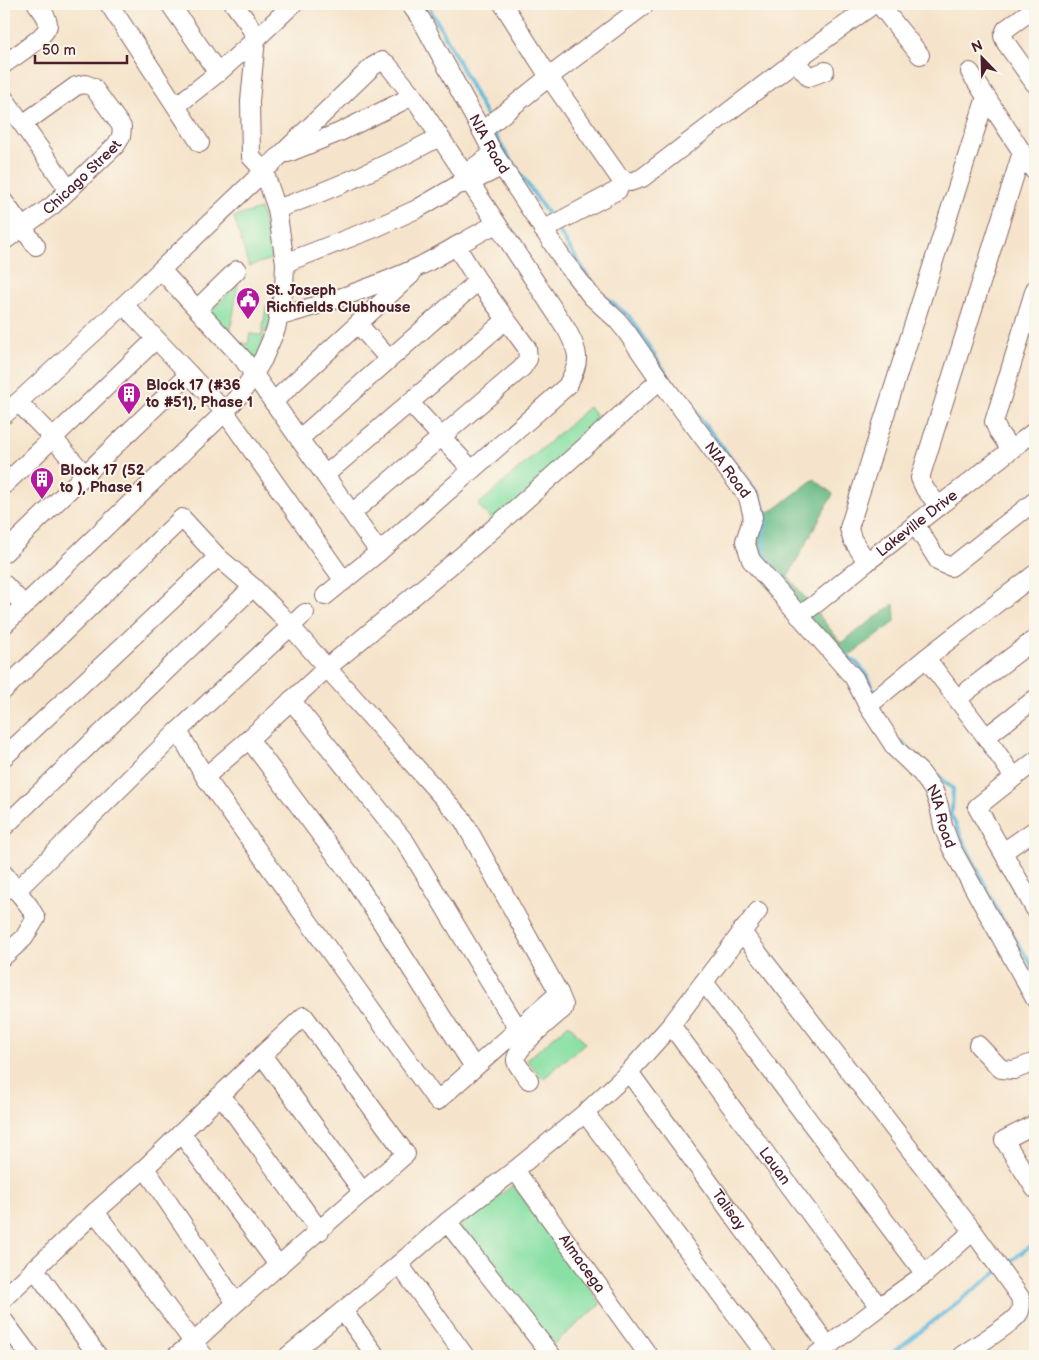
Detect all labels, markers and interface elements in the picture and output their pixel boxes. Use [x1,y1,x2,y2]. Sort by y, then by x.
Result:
scale bar [35,32,128,64]
north arrow [956,32,1006,82]
text: N [969,37,985,56]
text: 50 m [42,41,76,60]
street label: NIA Road [465,111,514,177]
street label: Chicago Street [39,136,126,219]
place label: St. Joseph Richfields Clubhouse [266,281,411,317]
public building icon: St. Joseph Richfields Clubhouse [235,286,261,320]
place label: Block 17 (#36 to #51), Phase 1 [145,376,253,412]
building icon: Block 17 (#36 to #51), Phase 1 [116,381,142,415]
street label: NIA Road [700,438,755,502]
place label: Block 17 (52 to ), Phase 1 [59,461,145,497]
building icon: Block 17 (52 to ), Phase 1 [29,466,55,500]
street label: Lakeville Drive [872,485,961,561]
street label: NIA Road [923,780,960,851]
street label: Lauan [755,1143,795,1188]
street label: Talisay [708,1186,750,1234]
street label: Almacega [555,1230,610,1296]

